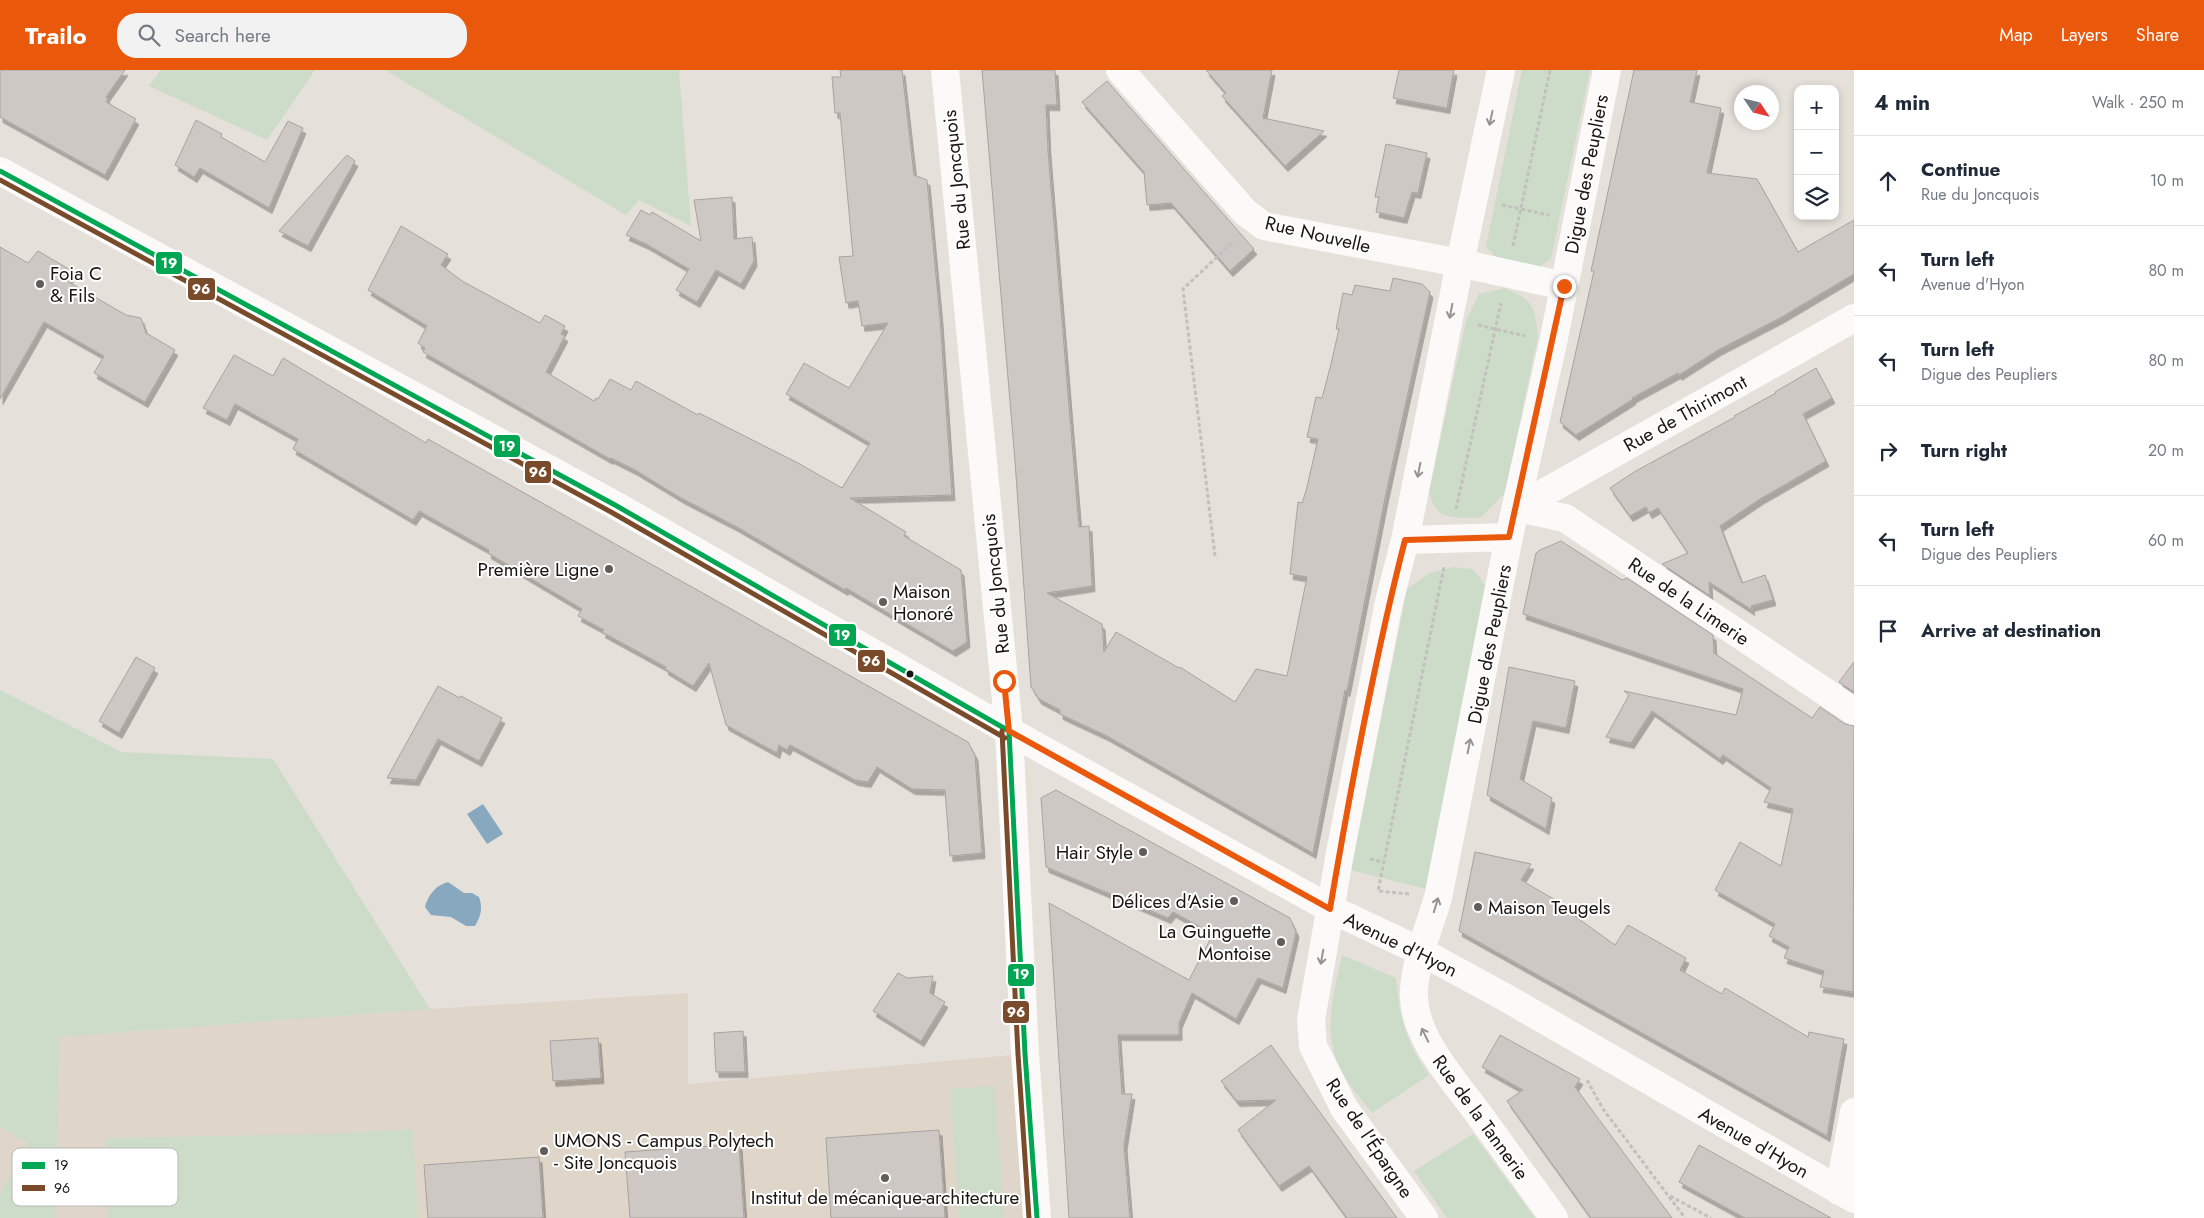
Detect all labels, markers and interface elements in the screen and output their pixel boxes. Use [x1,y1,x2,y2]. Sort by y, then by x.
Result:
search box [117,13,467,58]
text: Trailo [25,18,87,53]
icon: search [135,21,163,49]
text: Search here [175,22,271,49]
text: Map [1999,22,2033,48]
text: Layers [2061,22,2108,48]
text: Share [2136,22,2179,48]
north arrow [1734,85,1779,130]
map controls [1794,85,1839,220]
button: + [1794,85,1839,130]
text: 4 min [1874,88,1930,118]
text: Walk · 250 m [2092,91,2184,114]
street label: Digue des Peupliers [1558,92,1615,256]
street label: Rue du Joncquois [936,108,977,251]
one-way arrow [1486,109,1496,125]
button: − [1794,130,1839,175]
text: Continue [1921,156,2000,183]
icon: ahead [1874,167,1902,195]
text: 10 m [2150,169,2184,192]
button: layers [1794,175,1839,220]
text: Rue du Joncquois [1921,183,2039,206]
street label: Rue Nouvelle [1262,209,1374,260]
text: Turn left [1921,246,1994,273]
line badge: 19 [155,251,183,275]
text: 19 [161,253,177,273]
icon: left [1874,257,1902,285]
text: 80 m [2148,259,2184,282]
place label: Foia C & Fils [50,260,102,309]
text: Avenue d'Hyon [1921,273,2025,296]
route end [1553,275,1576,298]
line badge: 96 [187,277,216,301]
marker: Foia C & Fils [34,278,46,290]
text: 96 [192,279,210,299]
one-way arrow [1446,302,1455,318]
text: Turn left [1921,336,1994,363]
icon: left [1874,347,1902,375]
text: 80 m [2148,349,2184,372]
text: Digue des Peupliers [1921,363,2057,386]
street label: Rue de Thirimont [1619,368,1752,459]
line badge: 19 [493,434,521,458]
text: 19 [499,436,515,456]
icon: right [1874,437,1902,465]
text: Turn right [1921,437,2007,464]
text: 20 m [2148,439,2184,462]
line badge: 96 [524,460,552,484]
text: 96 [529,462,547,482]
one-way arrow [1414,462,1423,478]
street label: Rue du Joncquois [975,512,1016,655]
text: Turn left [1921,516,1994,543]
icon: left [1874,527,1902,555]
text: 60 m [2148,529,2184,552]
text: Digue des Peupliers [1921,543,2057,566]
street label: Rue de la Limerie [1623,551,1755,652]
place label: Première Ligne [478,556,599,583]
street label: Digue des Peupliers [1461,562,1518,726]
marker: Première Ligne [603,563,615,575]
place label: Maison Honoré [893,578,954,627]
marker: Maison Honoré [877,596,889,608]
icon: arrive [1874,617,1902,645]
text: Arrive at destination [1921,617,2101,644]
line badge: 19 [828,623,857,647]
text: 19 [834,625,850,645]
line badge: 96 [857,649,886,673]
text: 96 [862,651,880,671]
unlabelled marker [905,669,915,679]
route start [993,670,1016,693]
one-way arrow [1464,739,1474,755]
place label: Hair Style [1056,839,1133,866]
marker: Hair Style [1137,846,1149,858]
place label: Délices d'Asie [1111,888,1224,915]
place label: Maison Teugels [1488,894,1611,921]
marker: Délices d'Asie [1228,895,1240,907]
one-way arrow [1431,898,1441,914]
marker: Maison Teugels [1472,901,1484,913]
street label: Avenue d'Hyon [1340,905,1462,984]
place label: La Guinguette Montoise [1159,918,1271,967]
marker: La Guinguette Montoise [1275,936,1287,948]
one-way arrow [1316,949,1326,965]
line badge: 19 [1007,963,1035,987]
text: 19 [1013,964,1029,984]
line badge: 96 [1002,1000,1030,1024]
text: 96 [1007,1002,1025,1022]
one-way arrow [1420,1028,1430,1043]
street label: Rue de la Tannerie [1426,1049,1535,1186]
street label: Rue de l'Épargne [1319,1073,1420,1204]
street label: Avenue d'Hyon [1694,1100,1814,1185]
place label: UMONS - Campus Polytech - Site Joncquois [554,1127,774,1176]
marker: UMONS - Campus Polytech - Site Joncquois [538,1145,550,1157]
legend [12,1148,178,1206]
text: 19 [54,1155,68,1175]
marker: Institut de mécanique-architecture [879,1172,891,1184]
text: 96 [54,1178,70,1198]
place label: Institut de mécanique-architecture [751,1184,1019,1211]

